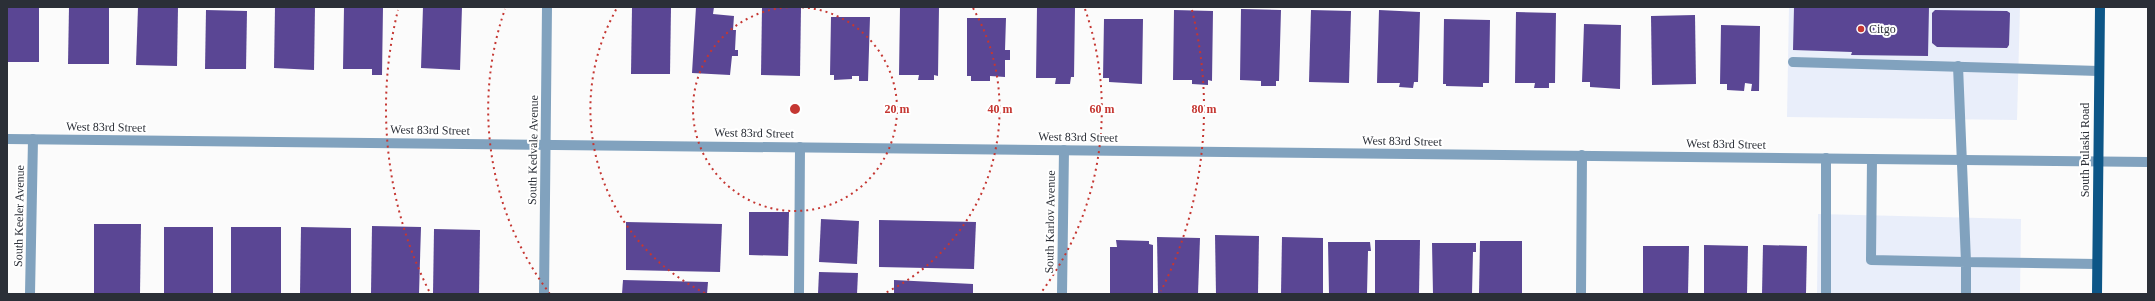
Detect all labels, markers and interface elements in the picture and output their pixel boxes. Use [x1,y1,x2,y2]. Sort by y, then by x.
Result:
place label: Citgo [1869,22,1896,36]
marker: Citgo [1856,24,1866,34]
street label: South Kedvale Avenue [525,95,541,205]
centre of rings [788,102,802,116]
text: 20 m [885,102,910,116]
text: 40 m [988,102,1013,116]
text: 60 m [1090,102,1115,116]
text: 80 m [1192,102,1217,116]
street label: South Pulaski Road [2078,103,2092,197]
street label: West 83rd Street [66,119,147,135]
street label: West 83rd Street [390,122,471,138]
street label: West 83rd Street [714,125,795,141]
street label: West 83rd Street [1038,129,1119,145]
street label: West 83rd Street [1362,133,1443,149]
street label: West 83rd Street [1686,136,1767,152]
street label: South Keeler Avenue [11,165,27,267]
street label: South Karlov Avenue [1042,170,1058,274]

